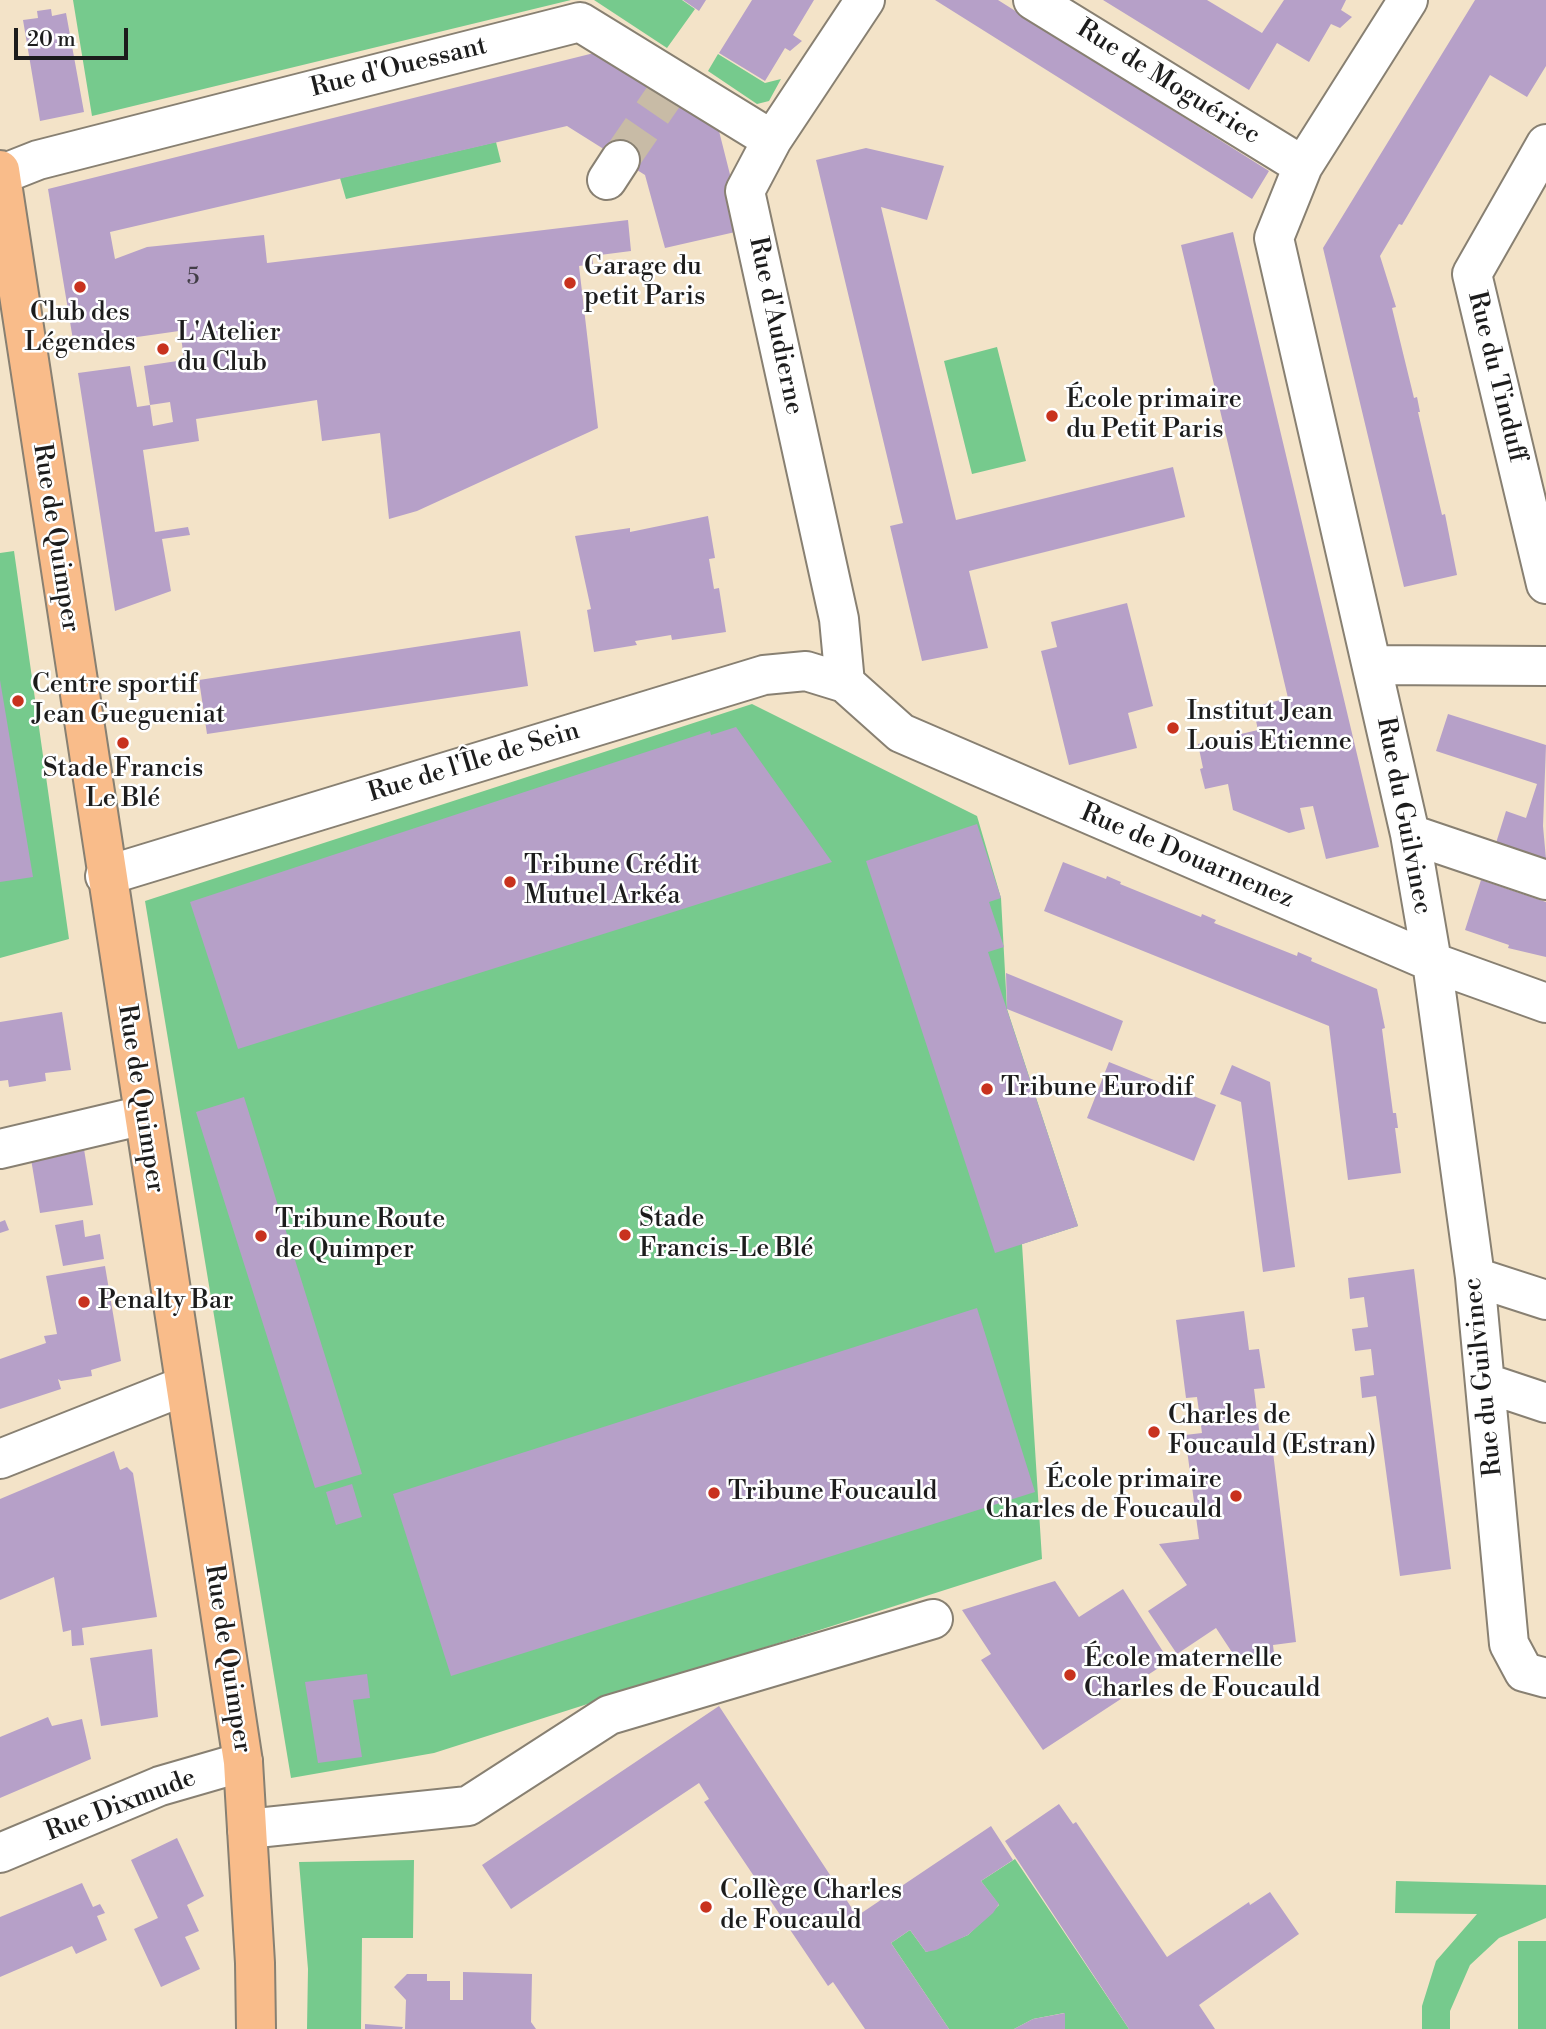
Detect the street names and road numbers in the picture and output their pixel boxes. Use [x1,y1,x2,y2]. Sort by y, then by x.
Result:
street label: Rue de Moguériec [1071,14,1265,152]
street label: Rue d'Ouessant [308,31,490,105]
street label: Rue d'Audierne [741,234,809,418]
street label: Rue du Tinduff [1460,288,1532,466]
street label: Rue de Quimper [25,442,85,634]
street label: Rue du Guilvinec [1369,715,1437,917]
street label: Rue de l'Île de Sein [365,716,583,810]
street label: Rue de Douarnenez [1076,798,1298,916]
street label: Rue de Quimper [110,1003,170,1195]
street label: Rue du Guilvinec [1458,1276,1510,1478]
street label: Rue de Quimper [197,1563,257,1755]
street label: Rue Dixmude [41,1763,201,1849]

